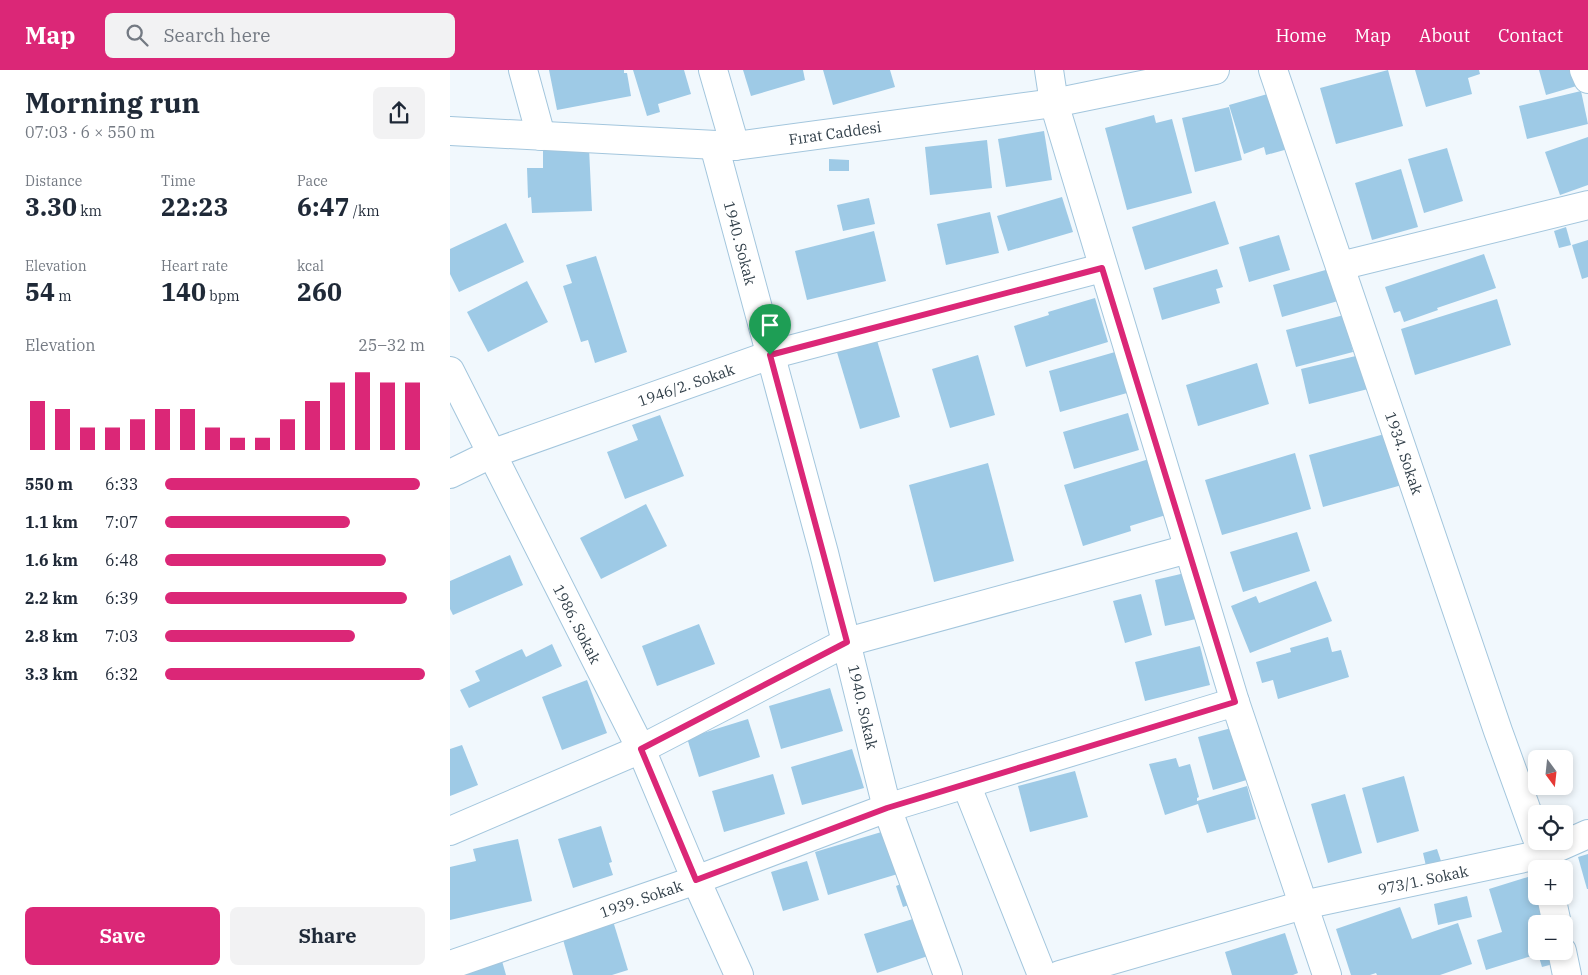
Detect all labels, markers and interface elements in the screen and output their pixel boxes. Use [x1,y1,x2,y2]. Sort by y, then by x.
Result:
search box [105,13,455,58]
text: Map [25,19,75,51]
icon: search [123,21,151,49]
text: Search here [163,23,270,47]
text: Home [1275,24,1327,47]
text: Map [1355,24,1391,47]
text: About [1419,24,1470,47]
text: Contact [1498,24,1563,47]
text: Morning run [25,84,200,121]
button: share [373,87,425,139]
street label: Fırat Caddesi [787,117,883,149]
text: 07:03 · 6 × 550 m [25,122,155,142]
text: Distance [25,172,82,190]
text: Time [161,172,195,190]
text: Pace [297,172,328,190]
text: 3.30 [25,190,77,223]
text: 22:23 [161,190,229,223]
text: 6:47 [297,190,350,223]
street label: 1940. Sokak [720,199,760,287]
text: km [77,202,102,220]
text: /km [350,202,379,220]
text: Elevation [25,257,87,275]
text: Heart rate [161,257,228,275]
text: kcal [297,257,324,275]
text: 54 [25,275,55,308]
text: 140 [161,275,206,308]
text: 260 [297,275,342,308]
text: m [55,287,72,305]
text: bpm [206,287,240,305]
pin [749,304,791,355]
icon: arrive [756,311,784,339]
text: Elevation [25,335,95,355]
text: 25–32 m [358,335,425,355]
street label: 1946/2. Sokak [635,360,737,410]
street label: 1934. Sokak [1381,409,1427,497]
text: 550 m [25,474,73,494]
text: 6:33 [105,474,138,494]
text: 1.1 km [25,512,78,532]
text: 7:07 [105,512,138,532]
text: 1.6 km [25,550,78,570]
text: 6:48 [105,550,138,570]
street label: 1986. Sokak [549,581,605,667]
text: 2.2 km [25,588,78,608]
text: 6:39 [105,588,138,608]
text: 2.8 km [25,626,78,646]
text: 7:03 [105,626,138,646]
street label: 1940. Sokak [844,663,882,752]
text: 3.3 km [25,664,78,684]
text: 6:32 [105,664,138,684]
north arrow [1528,750,1572,795]
map controls [1528,750,1573,960]
button: locate [1528,805,1573,850]
button: + [1528,860,1573,905]
street label: 973/1. Sokak [1376,861,1470,899]
street label: 1939. Sokak [597,876,685,922]
button: Save [25,907,220,965]
button: Share [230,907,425,965]
button: − [1528,915,1573,960]

